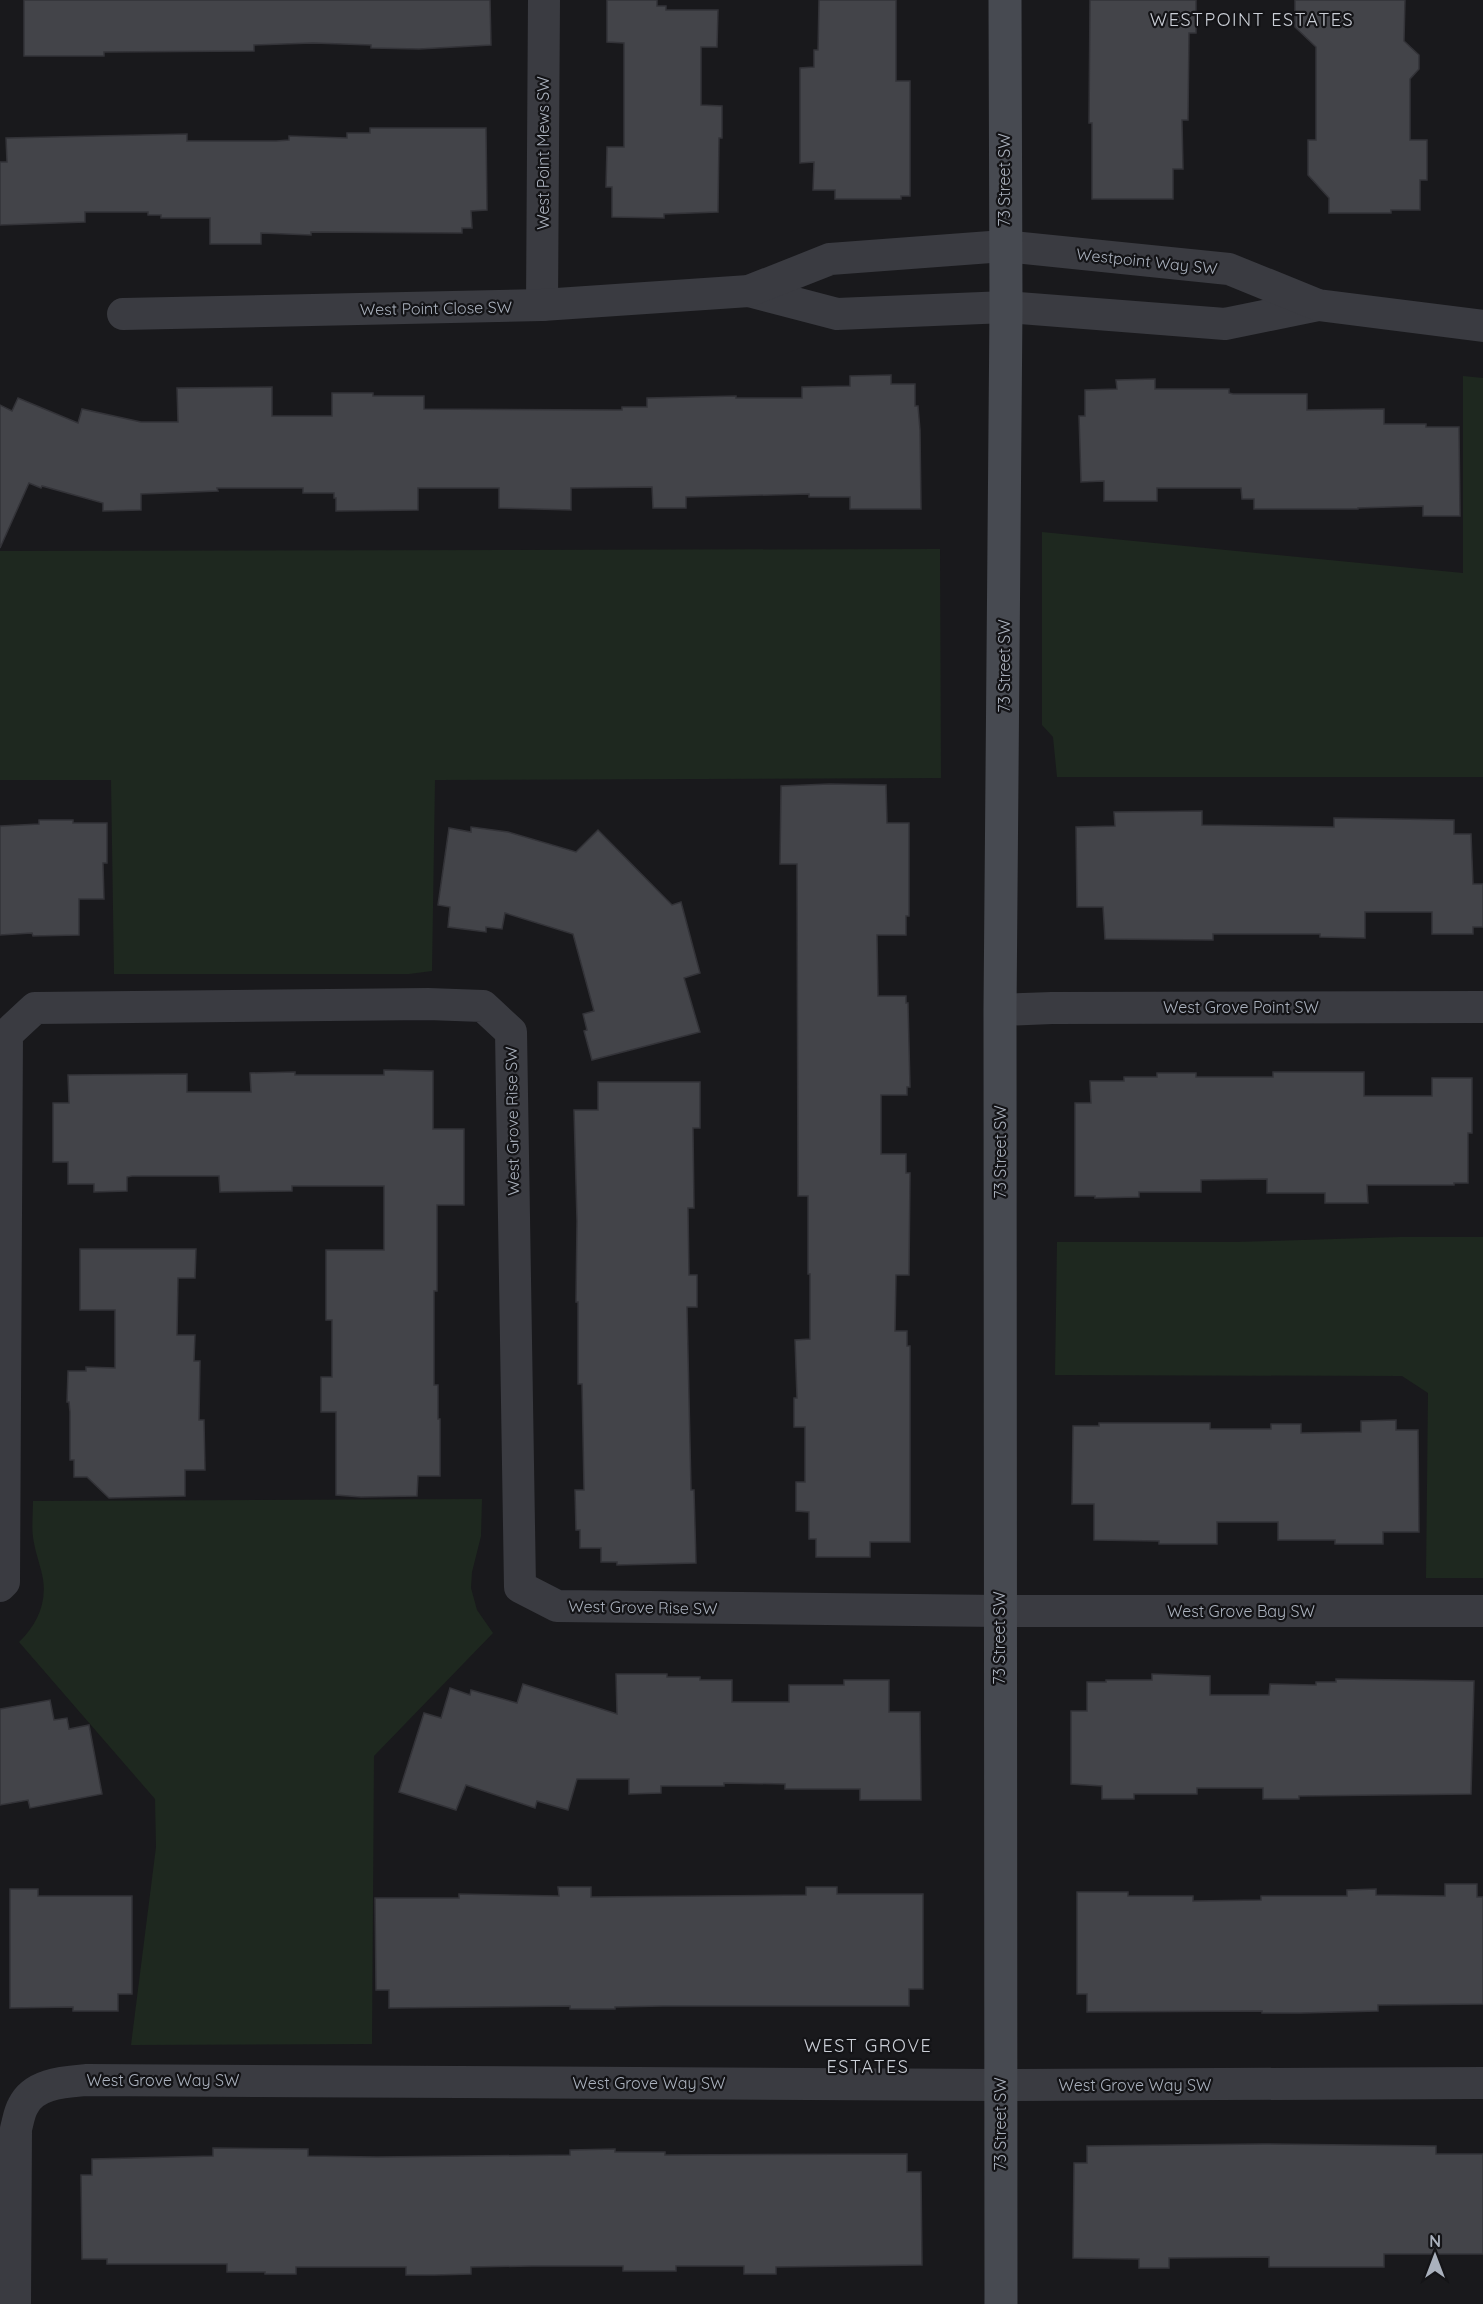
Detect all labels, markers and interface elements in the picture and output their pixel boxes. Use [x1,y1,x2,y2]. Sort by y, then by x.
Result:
district label: WESTPOINT ESTATES [1150,8,1354,31]
street label: West Point Mews SW [533,76,553,230]
street label: 73 Street SW [994,133,1014,227]
street label: Westpoint Way SW [1075,244,1219,278]
street label: West Point Close SW [360,297,512,319]
street label: 73 Street SW [994,619,1014,713]
street label: West Grove Point SW [1163,997,1319,1017]
street label: West Grove Rise SW [501,1046,523,1196]
street label: 73 Street SW [990,1105,1010,1199]
street label: 73 Street SW [989,1591,1009,1685]
street label: West Grove Rise SW [568,1596,718,1618]
street label: West Grove Bay SW [1167,1601,1315,1621]
district label: WEST GROVE ESTATES [804,2034,932,2078]
street label: West Grove Way SW [87,2070,239,2090]
street label: West Grove Way SW [573,2073,725,2093]
street label: West Grove Way SW [1059,2075,1211,2095]
street label: 73 Street SW [990,2077,1010,2171]
north arrow [1405,2226,1465,2286]
text: N [1429,2231,1441,2251]

